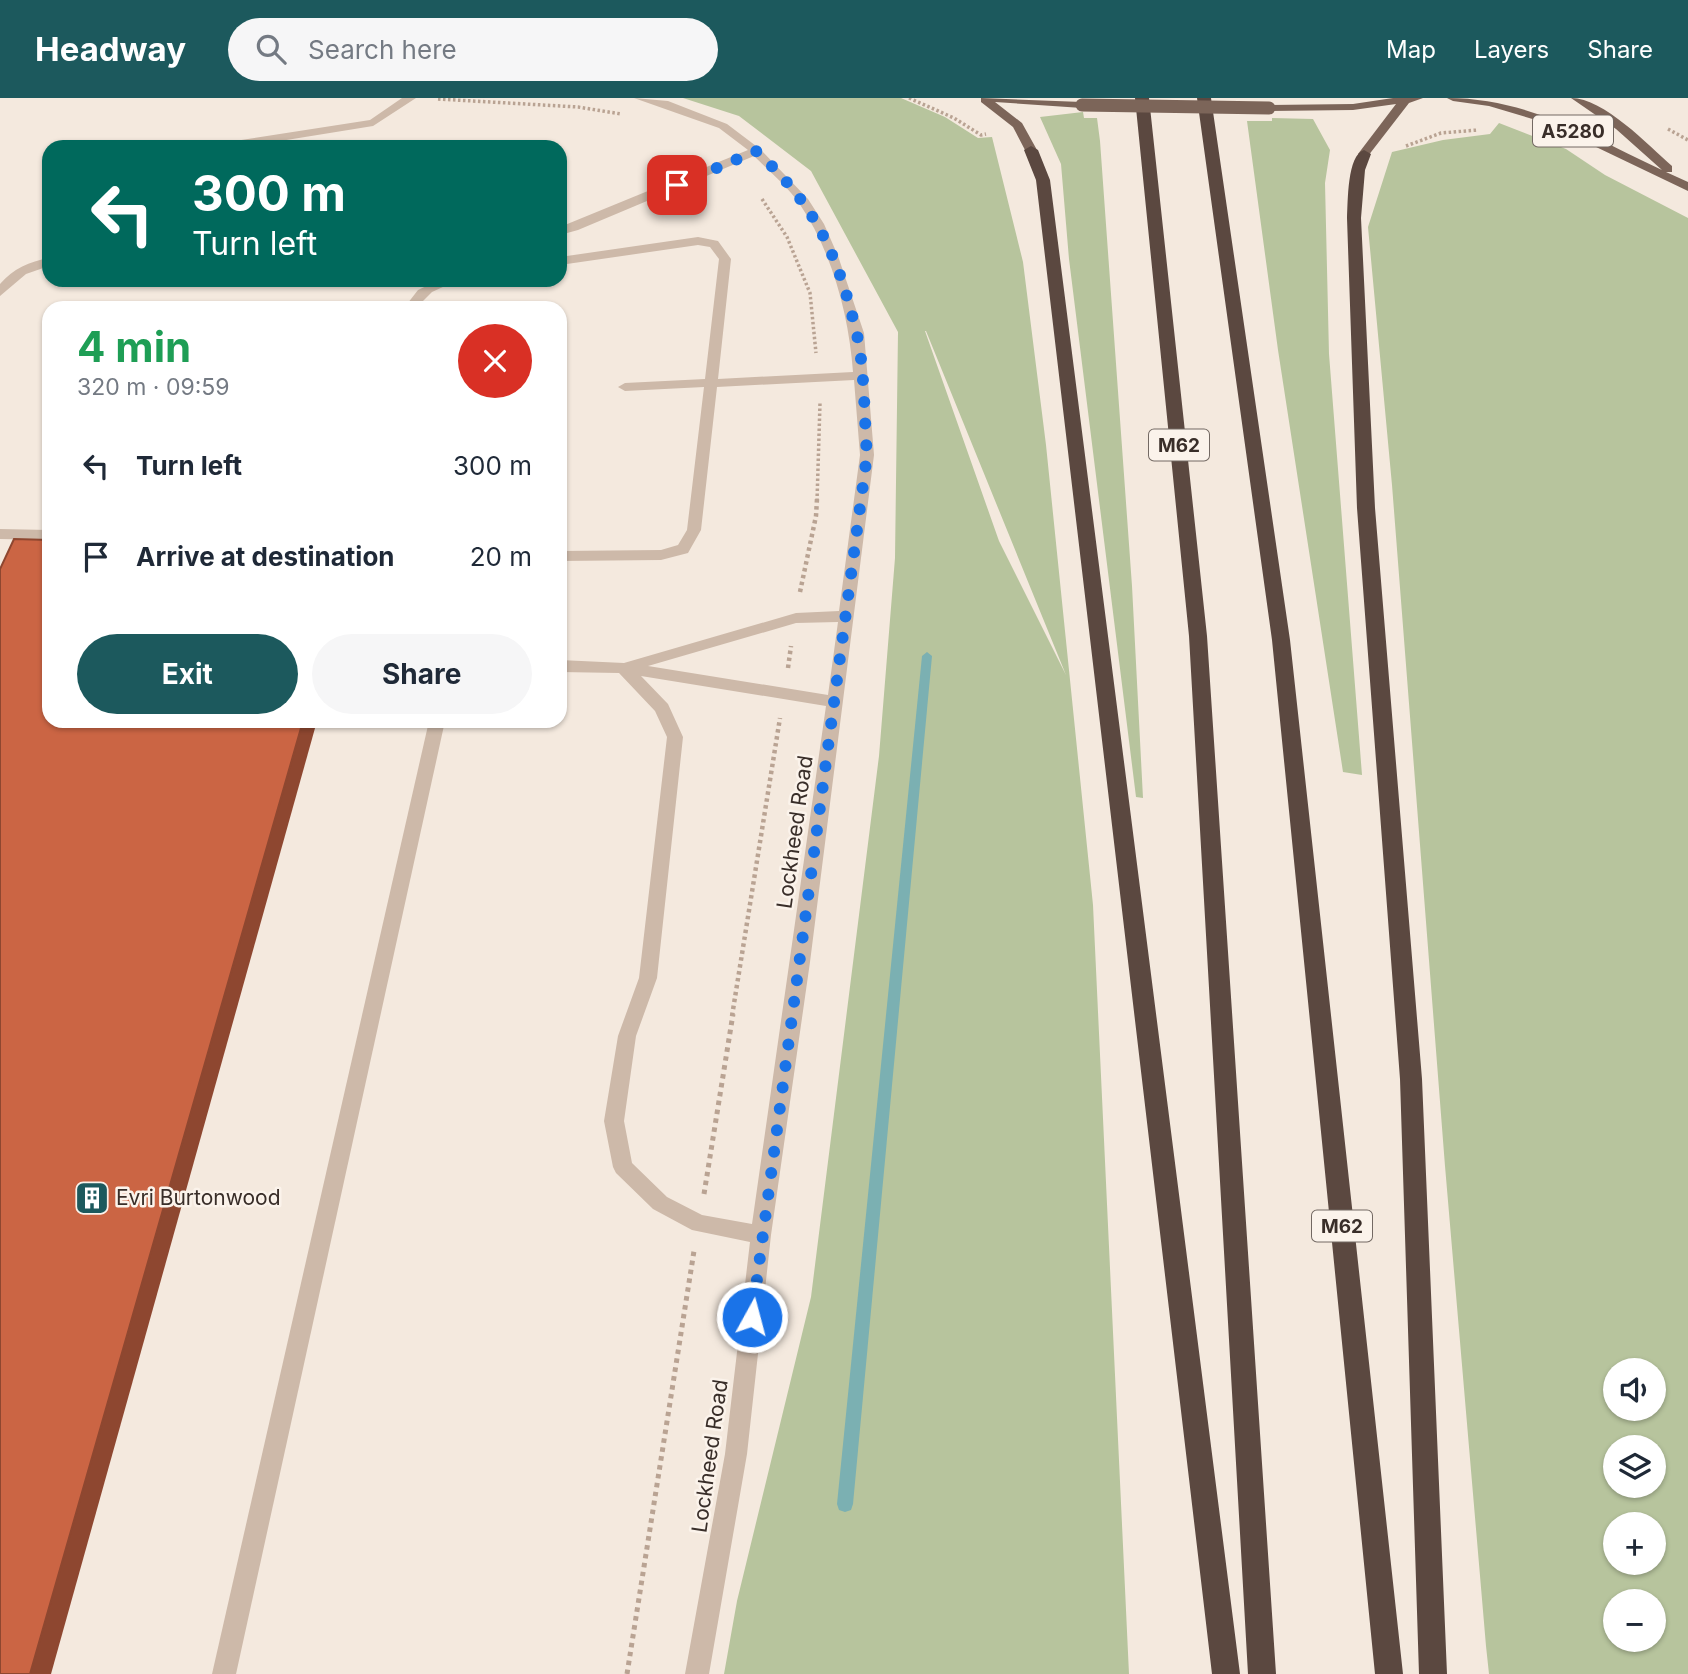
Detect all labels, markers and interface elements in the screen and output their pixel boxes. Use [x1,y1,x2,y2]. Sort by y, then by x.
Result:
search box [228,18,718,81]
text: Headway [35,29,186,69]
icon: search [252,30,290,68]
text: Search here [308,34,457,65]
text: Map [1386,35,1436,64]
text: Layers [1474,35,1549,64]
text: Share [1587,35,1653,64]
road number: A5280 [1533,116,1613,146]
pin [647,155,707,215]
text: 300 m [192,164,346,223]
icon: arrive [658,166,696,204]
icon: left [77,168,168,259]
text: Turn left [192,224,317,263]
text: 4 min [77,321,191,372]
button: close [458,324,532,398]
text: 320 m · 09:59 [77,373,230,401]
road number: M62 [1149,430,1209,460]
icon: left [77,447,115,485]
text: Turn left [136,450,242,481]
text: 300 m [453,450,532,481]
icon: arrive [77,538,115,576]
text: Arrive at destination [136,541,395,572]
text: 20 m [470,541,532,572]
button: Exit [77,634,298,714]
button: Share [312,634,532,714]
street label: Lockheed Road [771,754,818,910]
building icon: Evri Burtonwood [73,1179,111,1217]
place label: Evri Burtonwood [116,1185,281,1210]
road number: M62 [1312,1210,1372,1242]
position arrow [715,1280,789,1354]
map controls [1603,1358,1666,1652]
button: sound [1603,1358,1666,1421]
street label: Lockheed Road [686,1378,733,1534]
button: layers [1603,1435,1666,1498]
button: + [1603,1512,1666,1575]
button: − [1603,1589,1666,1652]

